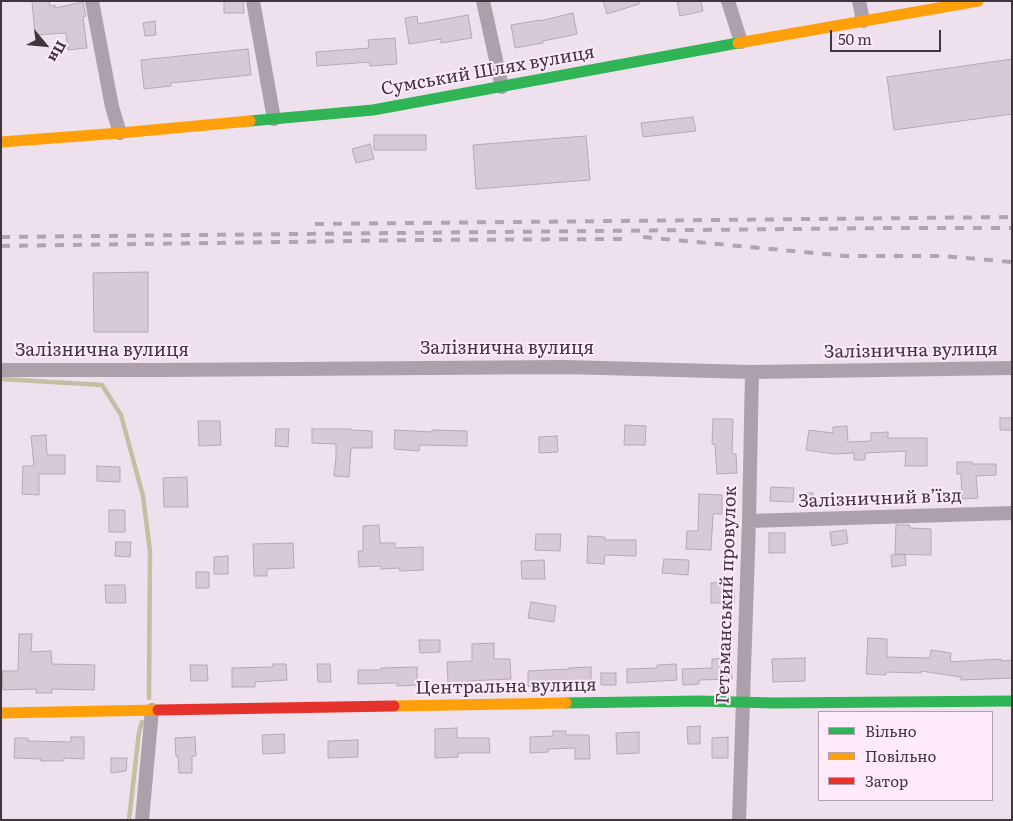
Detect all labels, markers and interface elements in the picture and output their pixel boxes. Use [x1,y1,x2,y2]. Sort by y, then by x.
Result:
north arrow [20,20,70,70]
scale bar [833,20,944,52]
text: 50 m [838,27,872,50]
text: Пн [44,38,72,66]
street label: Сумський Шлях вулиця [380,42,596,100]
street label: Залізнична вулиця [420,338,594,360]
street label: Залізнична вулиця [824,339,998,363]
street label: Залізнична вулиця [15,340,189,362]
street label: Залізничний в’їзд [798,485,962,513]
street label: Гетьманський провулок [712,486,742,704]
street label: Центральна вулиця [415,675,597,699]
legend [818,711,993,801]
text: Вільно [865,719,916,742]
text: Повільно [865,744,936,767]
text: Затор [865,769,908,792]

